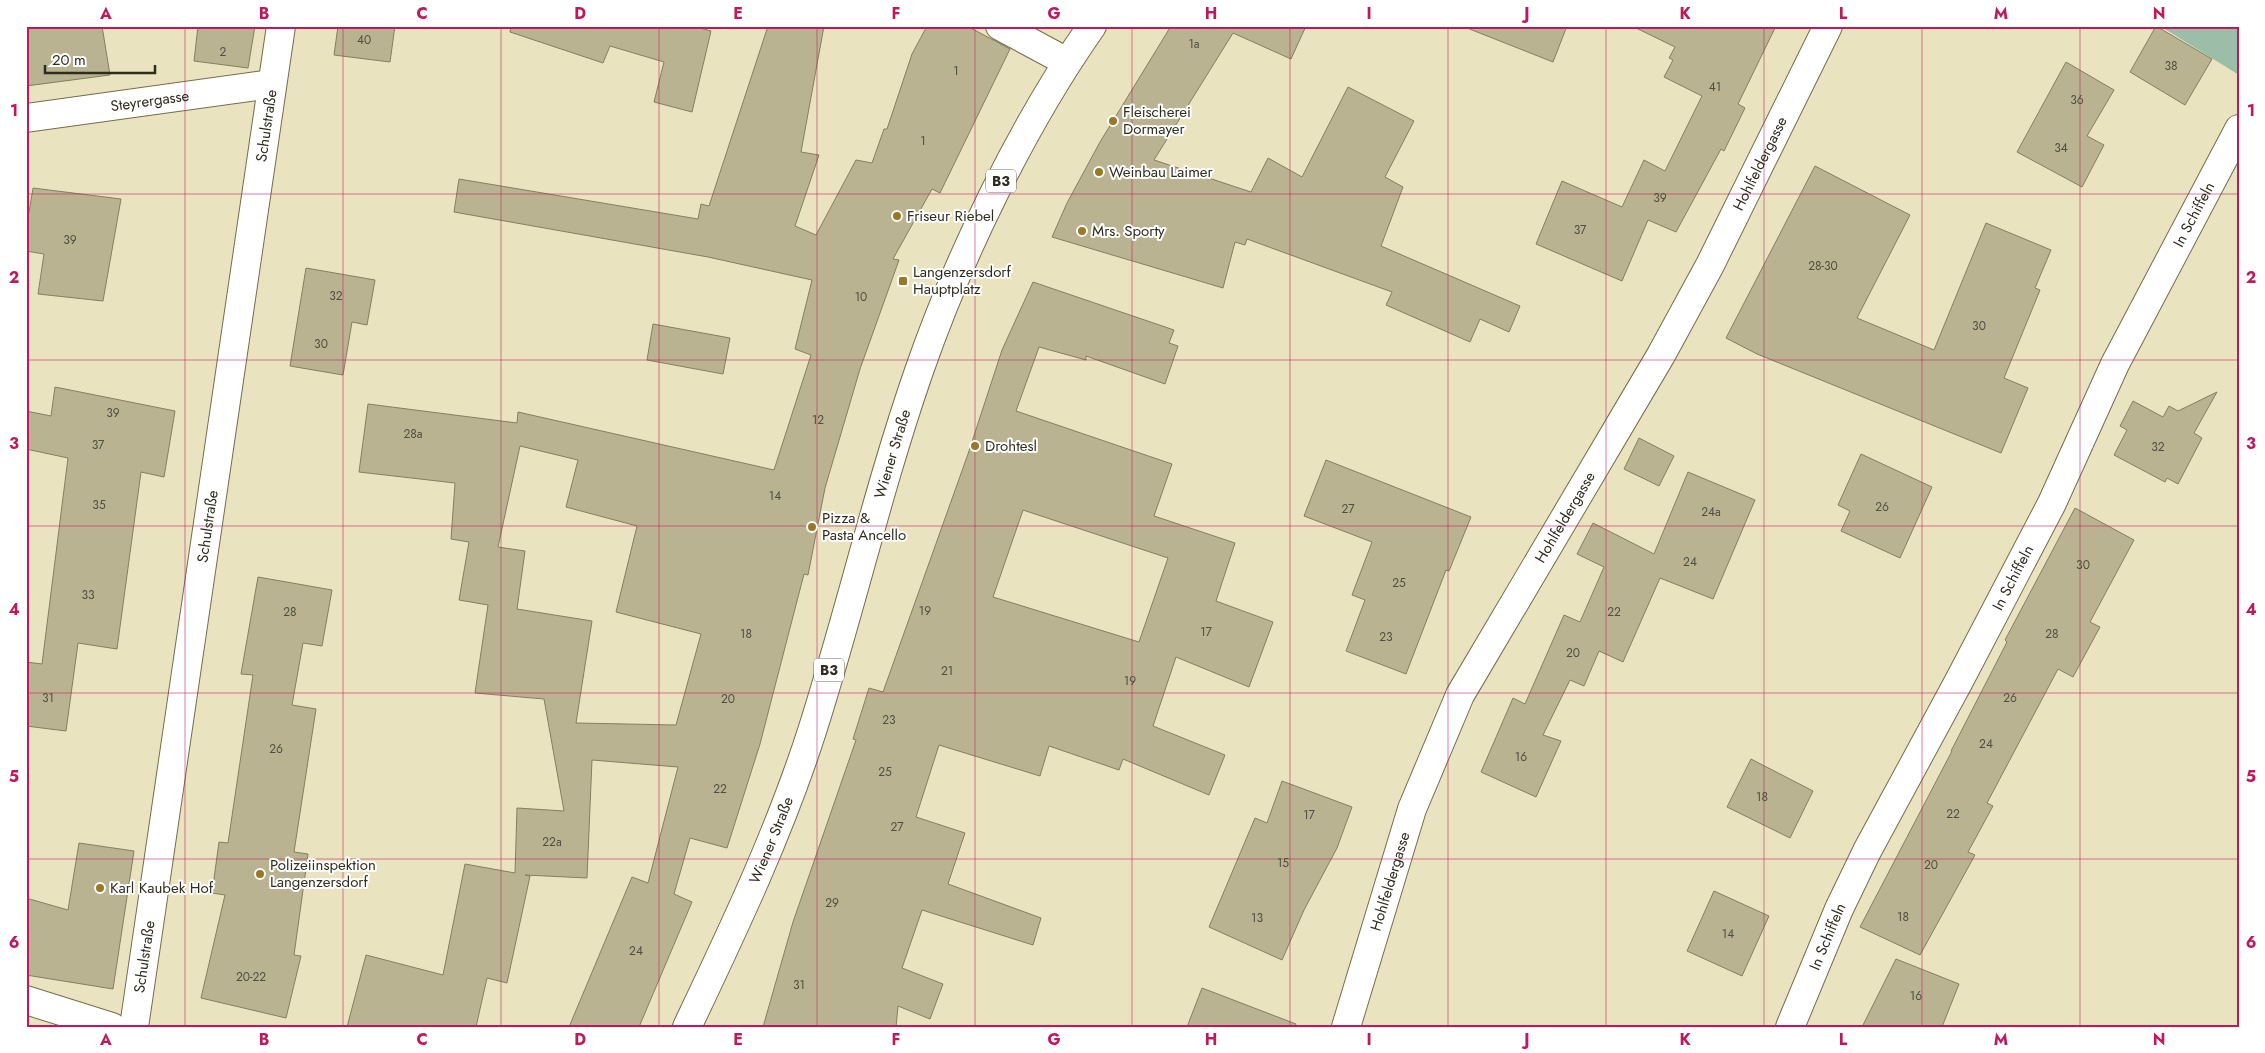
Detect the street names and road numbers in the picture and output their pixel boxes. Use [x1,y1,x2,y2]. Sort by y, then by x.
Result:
street label: Steyrergasse [109,85,191,117]
street label: Schulstraße [250,88,283,163]
street label: Hohlfeldergasse [1727,112,1793,214]
road number: B3 [986,170,1016,192]
street label: In Schiffeln [2168,178,2220,251]
street label: Wiener Straße [869,406,917,501]
street label: Hohlfeldergasse [1530,467,1601,567]
street label: Schulstraße [191,488,224,564]
street label: In Schiffeln [1987,541,2039,614]
road number: B3 [814,658,844,682]
street label: Wiener Straße [744,793,799,887]
street label: Hohlfeldergasse [1365,829,1416,934]
street label: In Schiffeln [1804,899,1851,973]
street label: Schulstraße [128,919,161,994]

